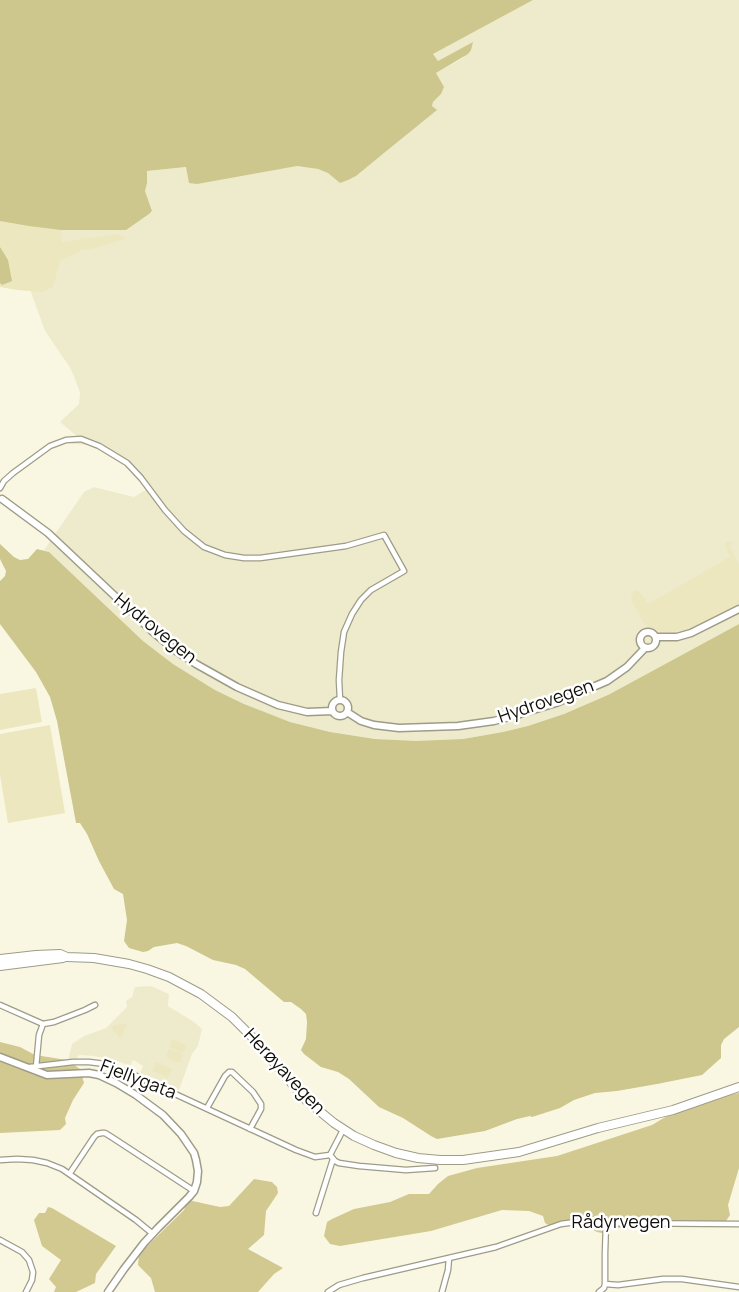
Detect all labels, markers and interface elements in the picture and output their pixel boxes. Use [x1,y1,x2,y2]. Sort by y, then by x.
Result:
street label: Hydrovegen [109,589,201,669]
street label: Hydrovegen [495,676,597,728]
street label: Herøyavegen [239,1025,329,1119]
street label: Fjellygata [97,1056,179,1104]
street label: Rådyrvegen [572,1212,670,1234]

